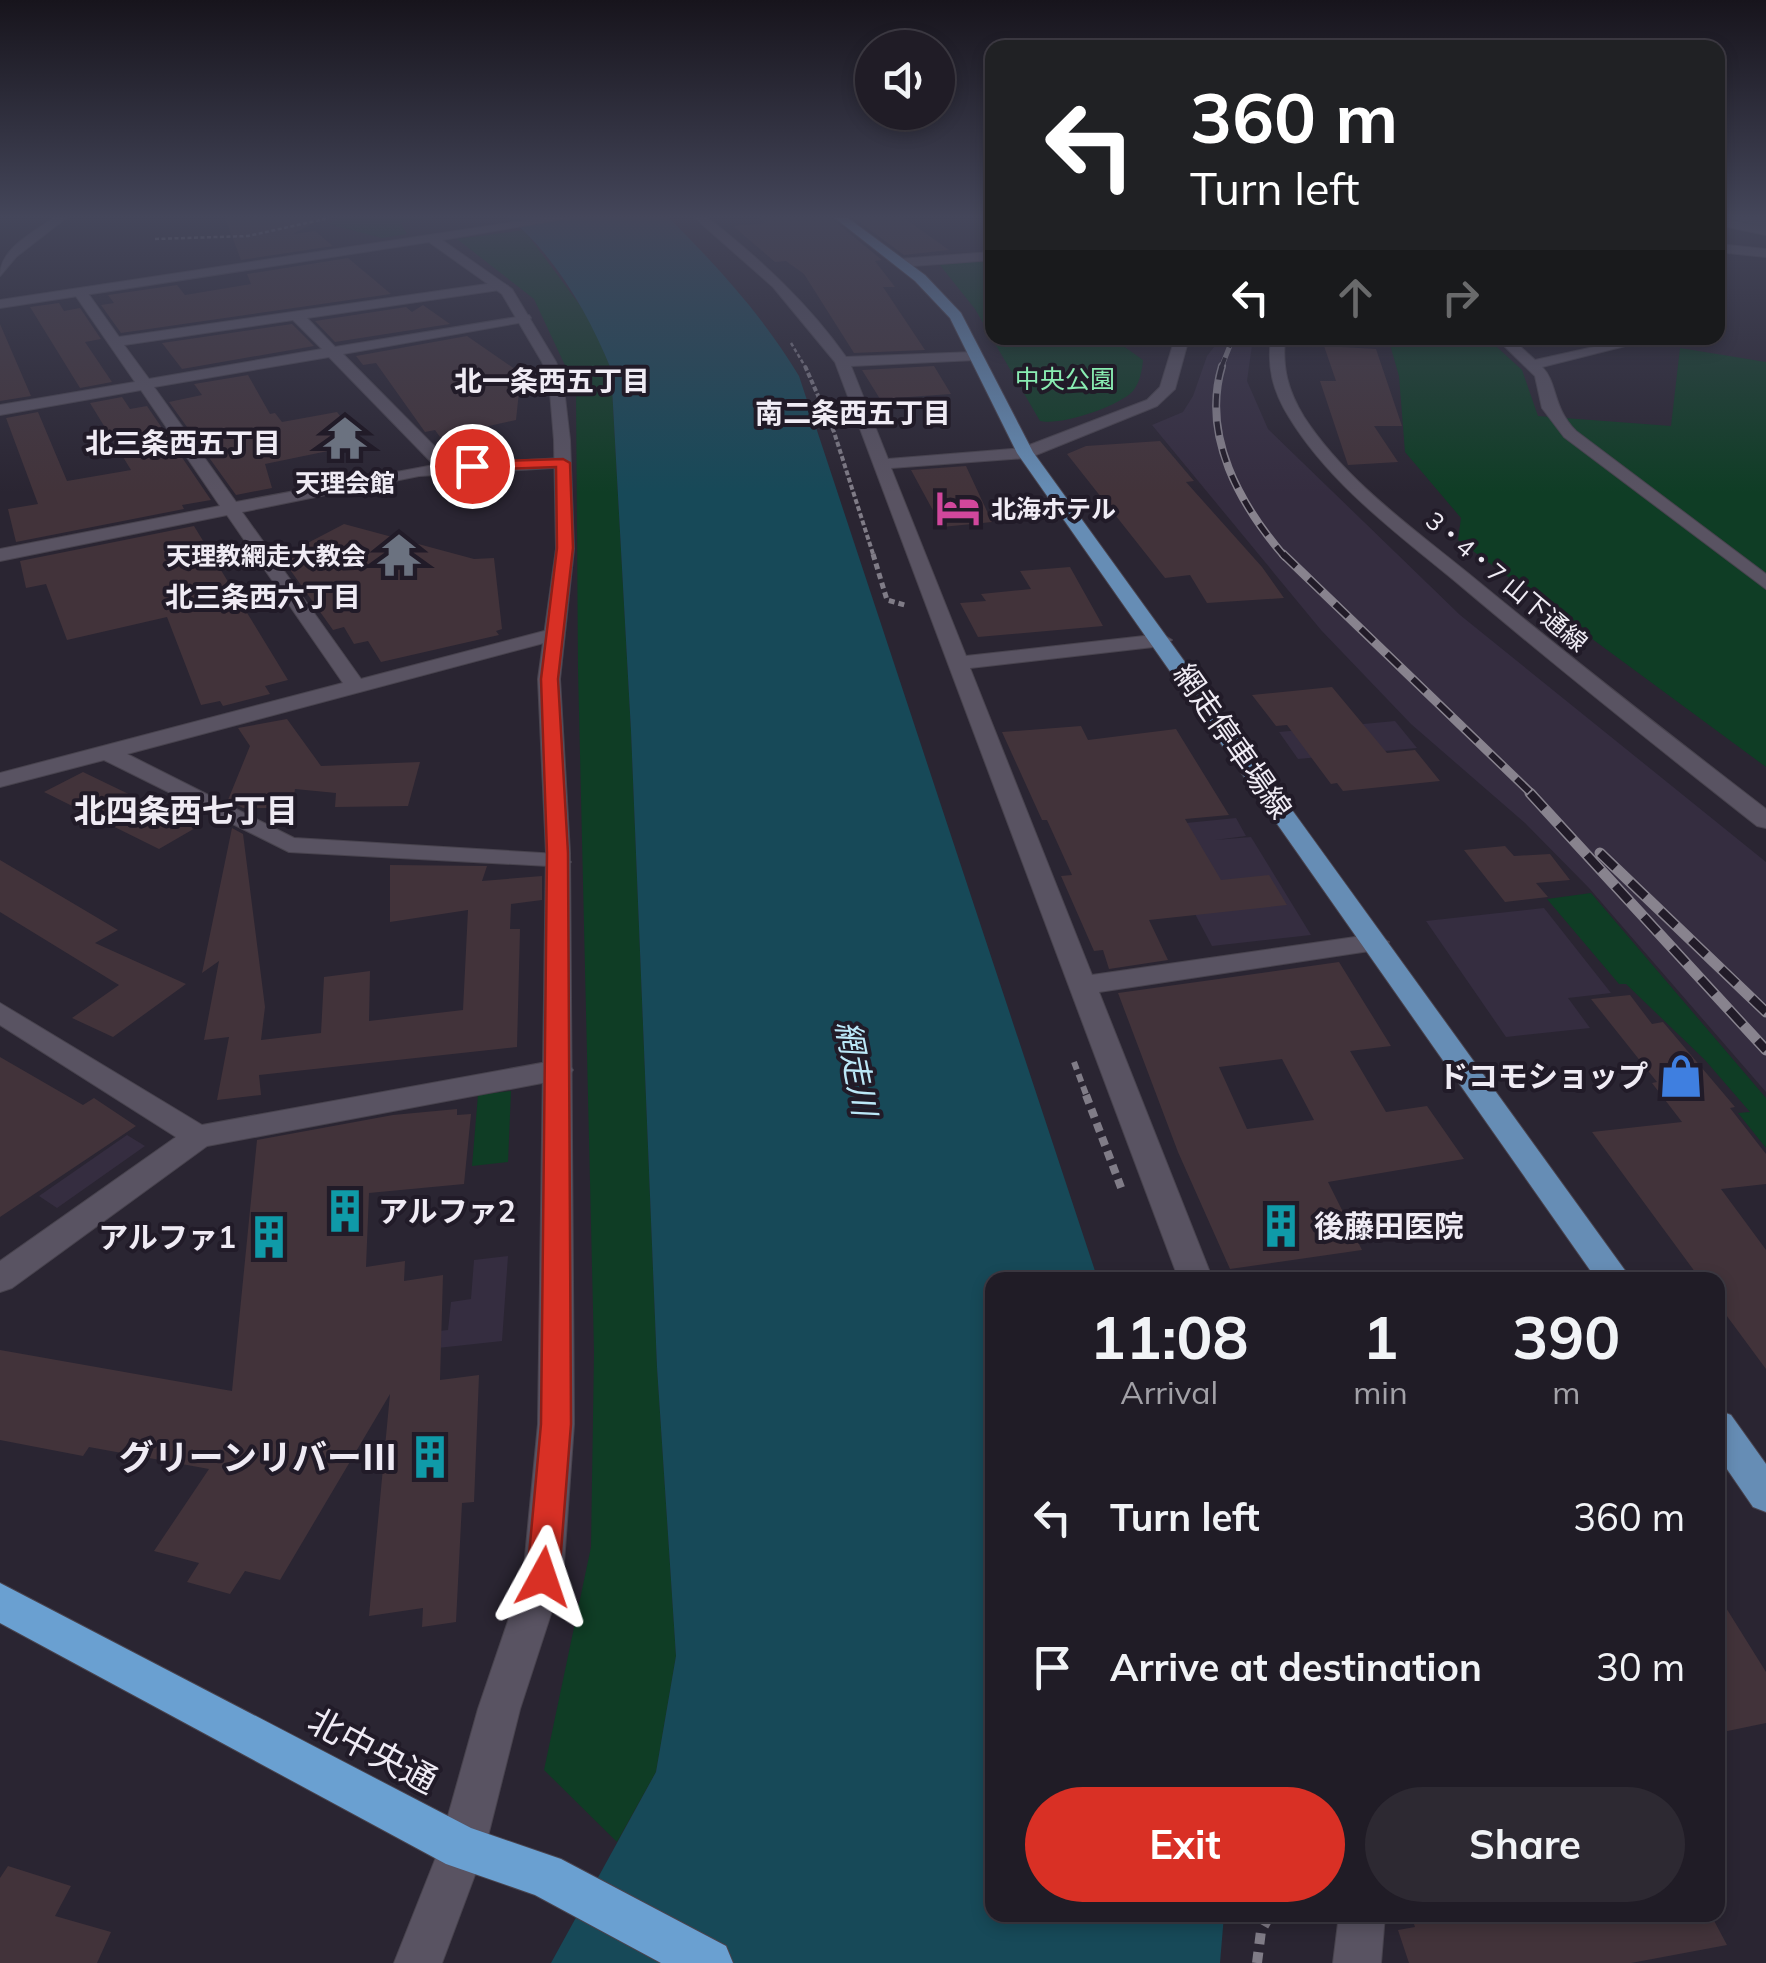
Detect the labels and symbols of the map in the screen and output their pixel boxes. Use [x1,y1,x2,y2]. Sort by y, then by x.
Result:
district label: 北一条西五丁目 [454,363,650,398]
park label: 中央公園 [1015,363,1115,394]
district label: 南二条西五丁目 [755,395,951,430]
temple icon: 天理会館 [321,414,369,462]
pin [430,424,515,509]
district label: 北三条西五丁目 [85,425,281,460]
place label: 天理会館 [295,467,395,498]
hotel icon: 北海ホテル [934,484,982,532]
place label: 北海ホテル [991,493,1116,524]
street label: 3・4・7 山下通線 [1420,504,1594,658]
temple icon: 天理教網走大教会 [375,531,423,579]
place label: 天理教網走大教会 [166,540,366,571]
district label: 北三条西六丁目 [165,579,361,614]
street label: 網走停車場線 [1166,656,1300,826]
district label: 北四条西七丁目 [74,790,298,830]
water label: 網走川 [828,1017,886,1122]
shop icon: ドコモショップ [1657,1052,1705,1100]
place label: ドコモショップ [1438,1057,1648,1095]
building icon: アルファ2 [321,1187,369,1235]
place label: アルファ2 [378,1192,516,1230]
building icon: 後藤田医院 [1257,1202,1305,1250]
place label: 後藤田医院 [1314,1207,1464,1245]
building icon: アルファ1 [245,1213,293,1261]
place label: アルファ1 [98,1218,236,1256]
building icon: グリーンリバーⅢ [406,1433,454,1481]
place label: グリーンリバーⅢ [119,1435,397,1479]
position arrow [491,1525,595,1629]
street label: 北中央通 [301,1698,445,1802]

